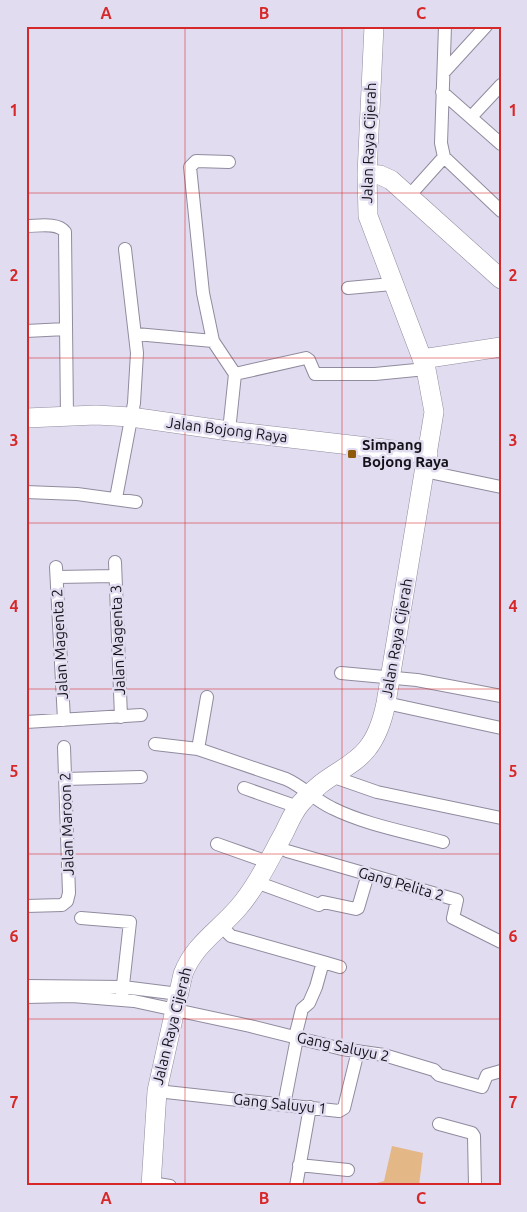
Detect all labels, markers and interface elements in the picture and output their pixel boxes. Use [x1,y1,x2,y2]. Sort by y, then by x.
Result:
text: A [100,4,112,22]
text: B [259,4,269,22]
text: C [416,4,426,22]
street label: Jalan Raya Cijerah [358,82,379,204]
text: 1 [9,101,19,119]
text: 1 [508,101,518,119]
text: 2 [9,266,19,284]
text: 2 [508,266,518,284]
street label: Jalan Bojong Raya [165,414,289,445]
text: 3 [9,431,19,449]
text: 3 [508,431,518,449]
place label: Simpang Bojong Raya [362,436,449,470]
marker: Simpang Bojong Raya [346,448,358,460]
street label: Jalan Raya Cijerah [378,577,415,699]
street label: Jalan Magenta 3 [107,585,128,696]
street label: Jalan Magenta 2 [48,588,71,700]
text: 4 [9,597,19,615]
text: 4 [508,597,518,615]
text: 5 [9,762,19,780]
text: 5 [508,762,518,780]
street label: Jalan Maroon 2 [56,772,77,876]
street label: Gang Pelita 2 [356,863,446,904]
text: 6 [9,927,19,945]
text: 6 [508,927,518,945]
street label: Jalan Raya Cijerah [149,965,194,1087]
street label: Gang Saluyu 2 [295,1028,391,1065]
street label: Gang Saluyu 1 [232,1090,328,1117]
text: 7 [9,1093,19,1111]
text: 7 [508,1093,518,1111]
text: A [100,1189,112,1207]
text: B [259,1189,269,1207]
text: C [416,1189,426,1207]

